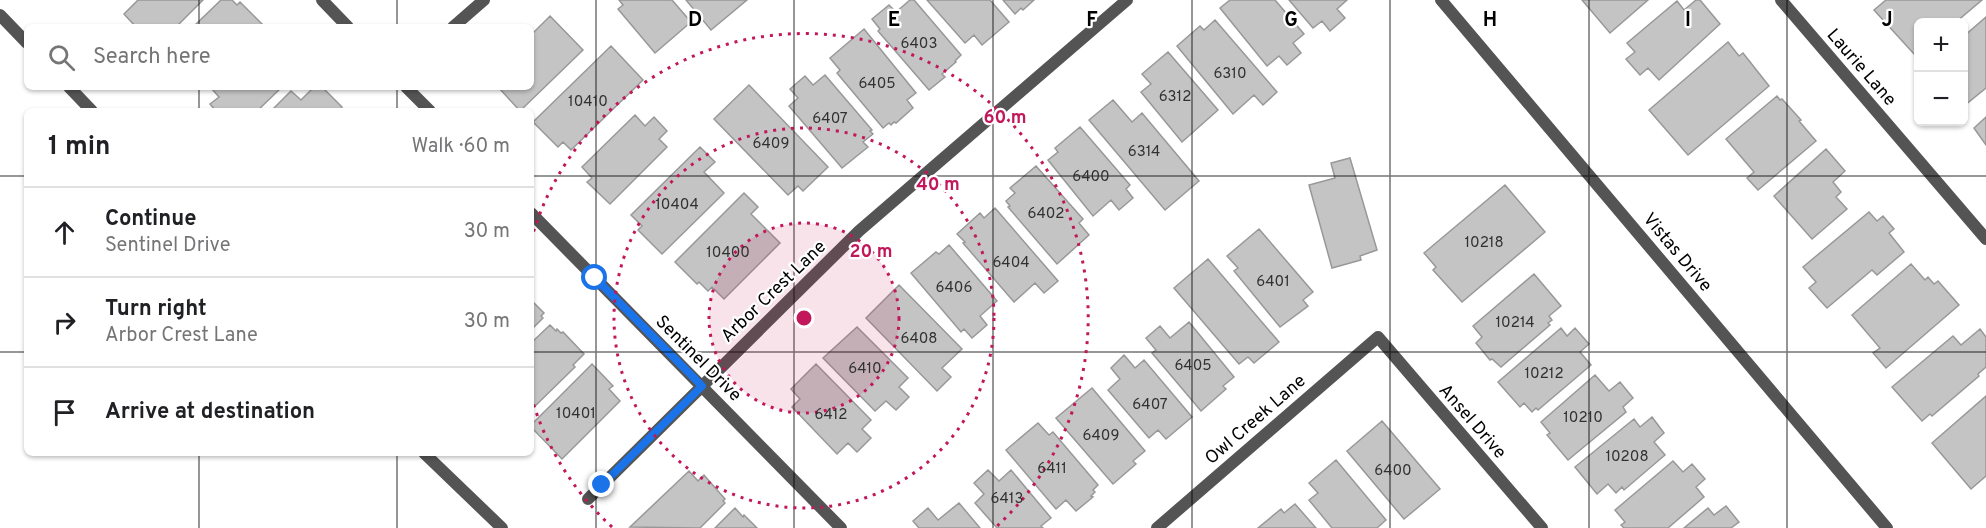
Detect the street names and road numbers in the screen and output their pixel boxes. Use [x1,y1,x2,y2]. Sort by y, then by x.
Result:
street label: Laurie Lane [1821,25,1901,111]
street label: Vistas Drive [1637,209,1717,297]
street label: Arbor Crest Lane [717,236,832,348]
street label: Sentinel Drive [650,311,746,407]
street label: Owl Creek Lane [1201,370,1311,470]
street label: Ansel Drive [1433,380,1511,464]

